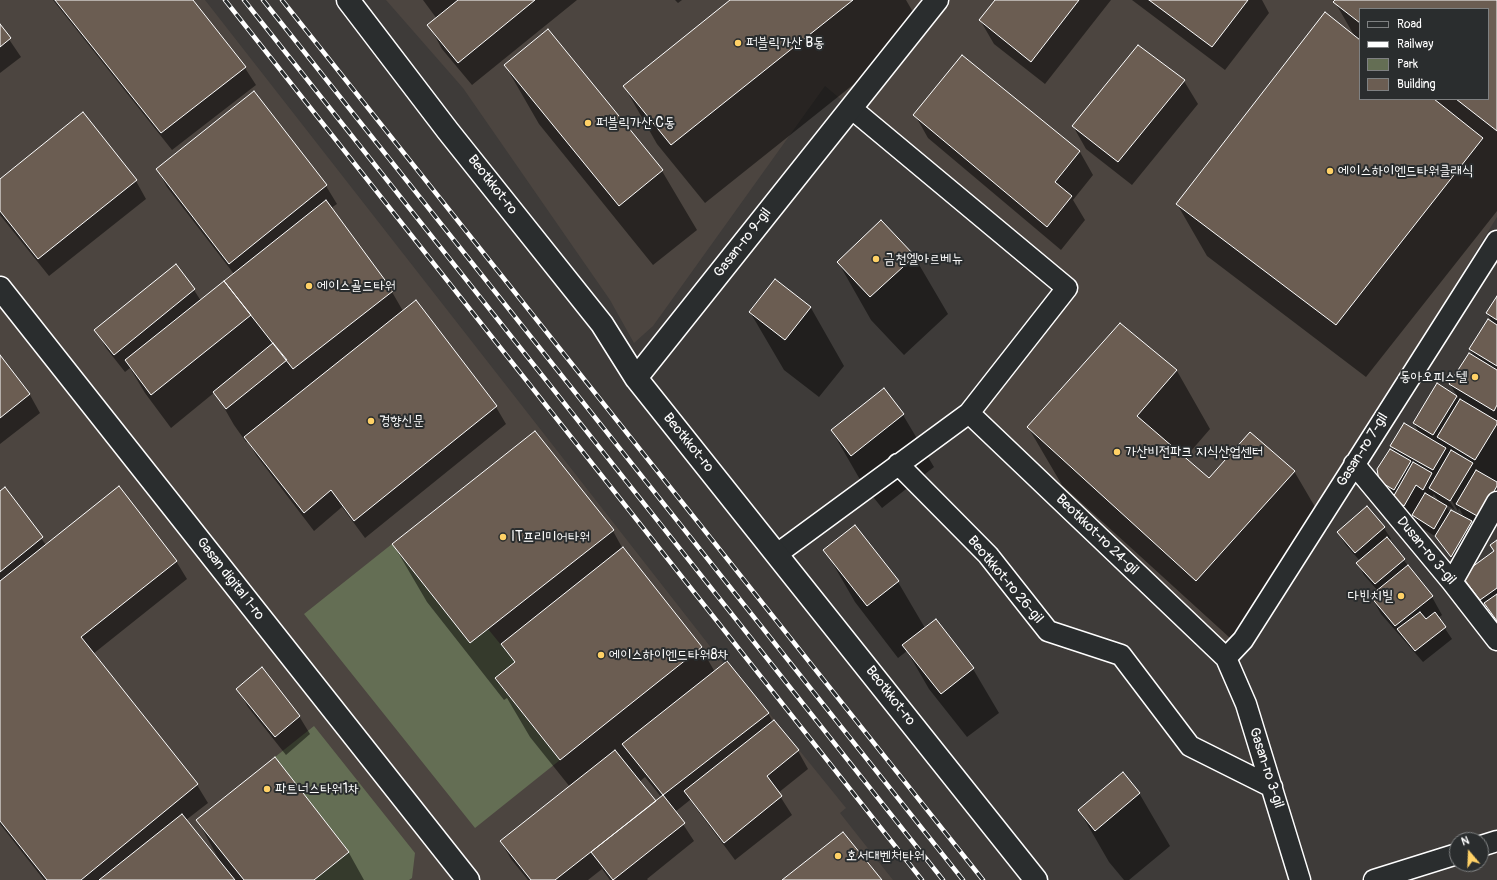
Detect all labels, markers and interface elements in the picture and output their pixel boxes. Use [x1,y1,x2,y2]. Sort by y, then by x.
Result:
legend [1359,8,1489,100]
text: Road [1397,17,1422,32]
place label: 퍼블릭가산 B동 [746,35,825,51]
text: Railway [1397,37,1433,52]
marker: 퍼블릭가산 B동 [733,38,743,48]
text: Park [1397,57,1418,72]
text: Building [1397,77,1436,92]
place label: 퍼블릭가산 C동 [596,115,675,131]
marker: 퍼블릭가산 C동 [583,118,593,128]
street label: Beotkkot-ro [464,152,520,218]
place label: 에이스하이엔드타워클래식 [1338,163,1473,179]
marker: 에이스하이엔드타워클래식 [1325,166,1335,176]
street label: Gasan-ro 9-gil [711,205,775,281]
place label: 금천엘아르베뉴 [884,251,963,267]
marker: 금천엘아르베뉴 [871,254,881,264]
place label: 에이스골드타워 [317,278,396,294]
marker: 에이스골드타워 [304,281,314,291]
place label: 동아오피스텔 [1399,369,1467,385]
marker: 동아오피스텔 [1470,372,1480,382]
street label: Beotkkot-ro [659,410,717,476]
street label: Gasan-ro 7-gil [1334,410,1392,490]
place label: 경향신문 [379,413,424,429]
marker: 경향신문 [366,416,376,426]
place label: 가산비전파크 지식산업센터 [1125,444,1263,460]
marker: 가산비전파크 지식산업센터 [1112,447,1122,457]
street label: Beotkkot-ro 24-gil [1052,491,1142,579]
street label: Dusan-ro 3-gil [1393,514,1459,588]
place label: IT프리미어타워 [511,529,590,545]
marker: IT프리미어타워 [498,532,508,542]
street label: Beotkkot-ro 26-gil [964,533,1046,627]
street label: Gasan digital 1-ro [193,534,267,624]
place label: 다빈치빌 [1348,588,1393,604]
marker: 다빈치빌 [1396,591,1406,601]
place label: 에이스하이엔드타워8차 [609,647,729,663]
marker: 에이스하이엔드타워8차 [596,650,606,660]
street label: Beotkkot-ro [862,663,918,729]
street label: Gasan-ro 3-gil [1245,725,1287,811]
place label: 파트너스타워1차 [275,781,359,797]
marker: 파트너스타워1차 [262,784,272,794]
north arrow [1449,832,1489,872]
text: N [1460,834,1471,848]
place label: 호서대벤처타워 [846,848,925,864]
marker: 호서대벤처타워 [833,851,843,861]

